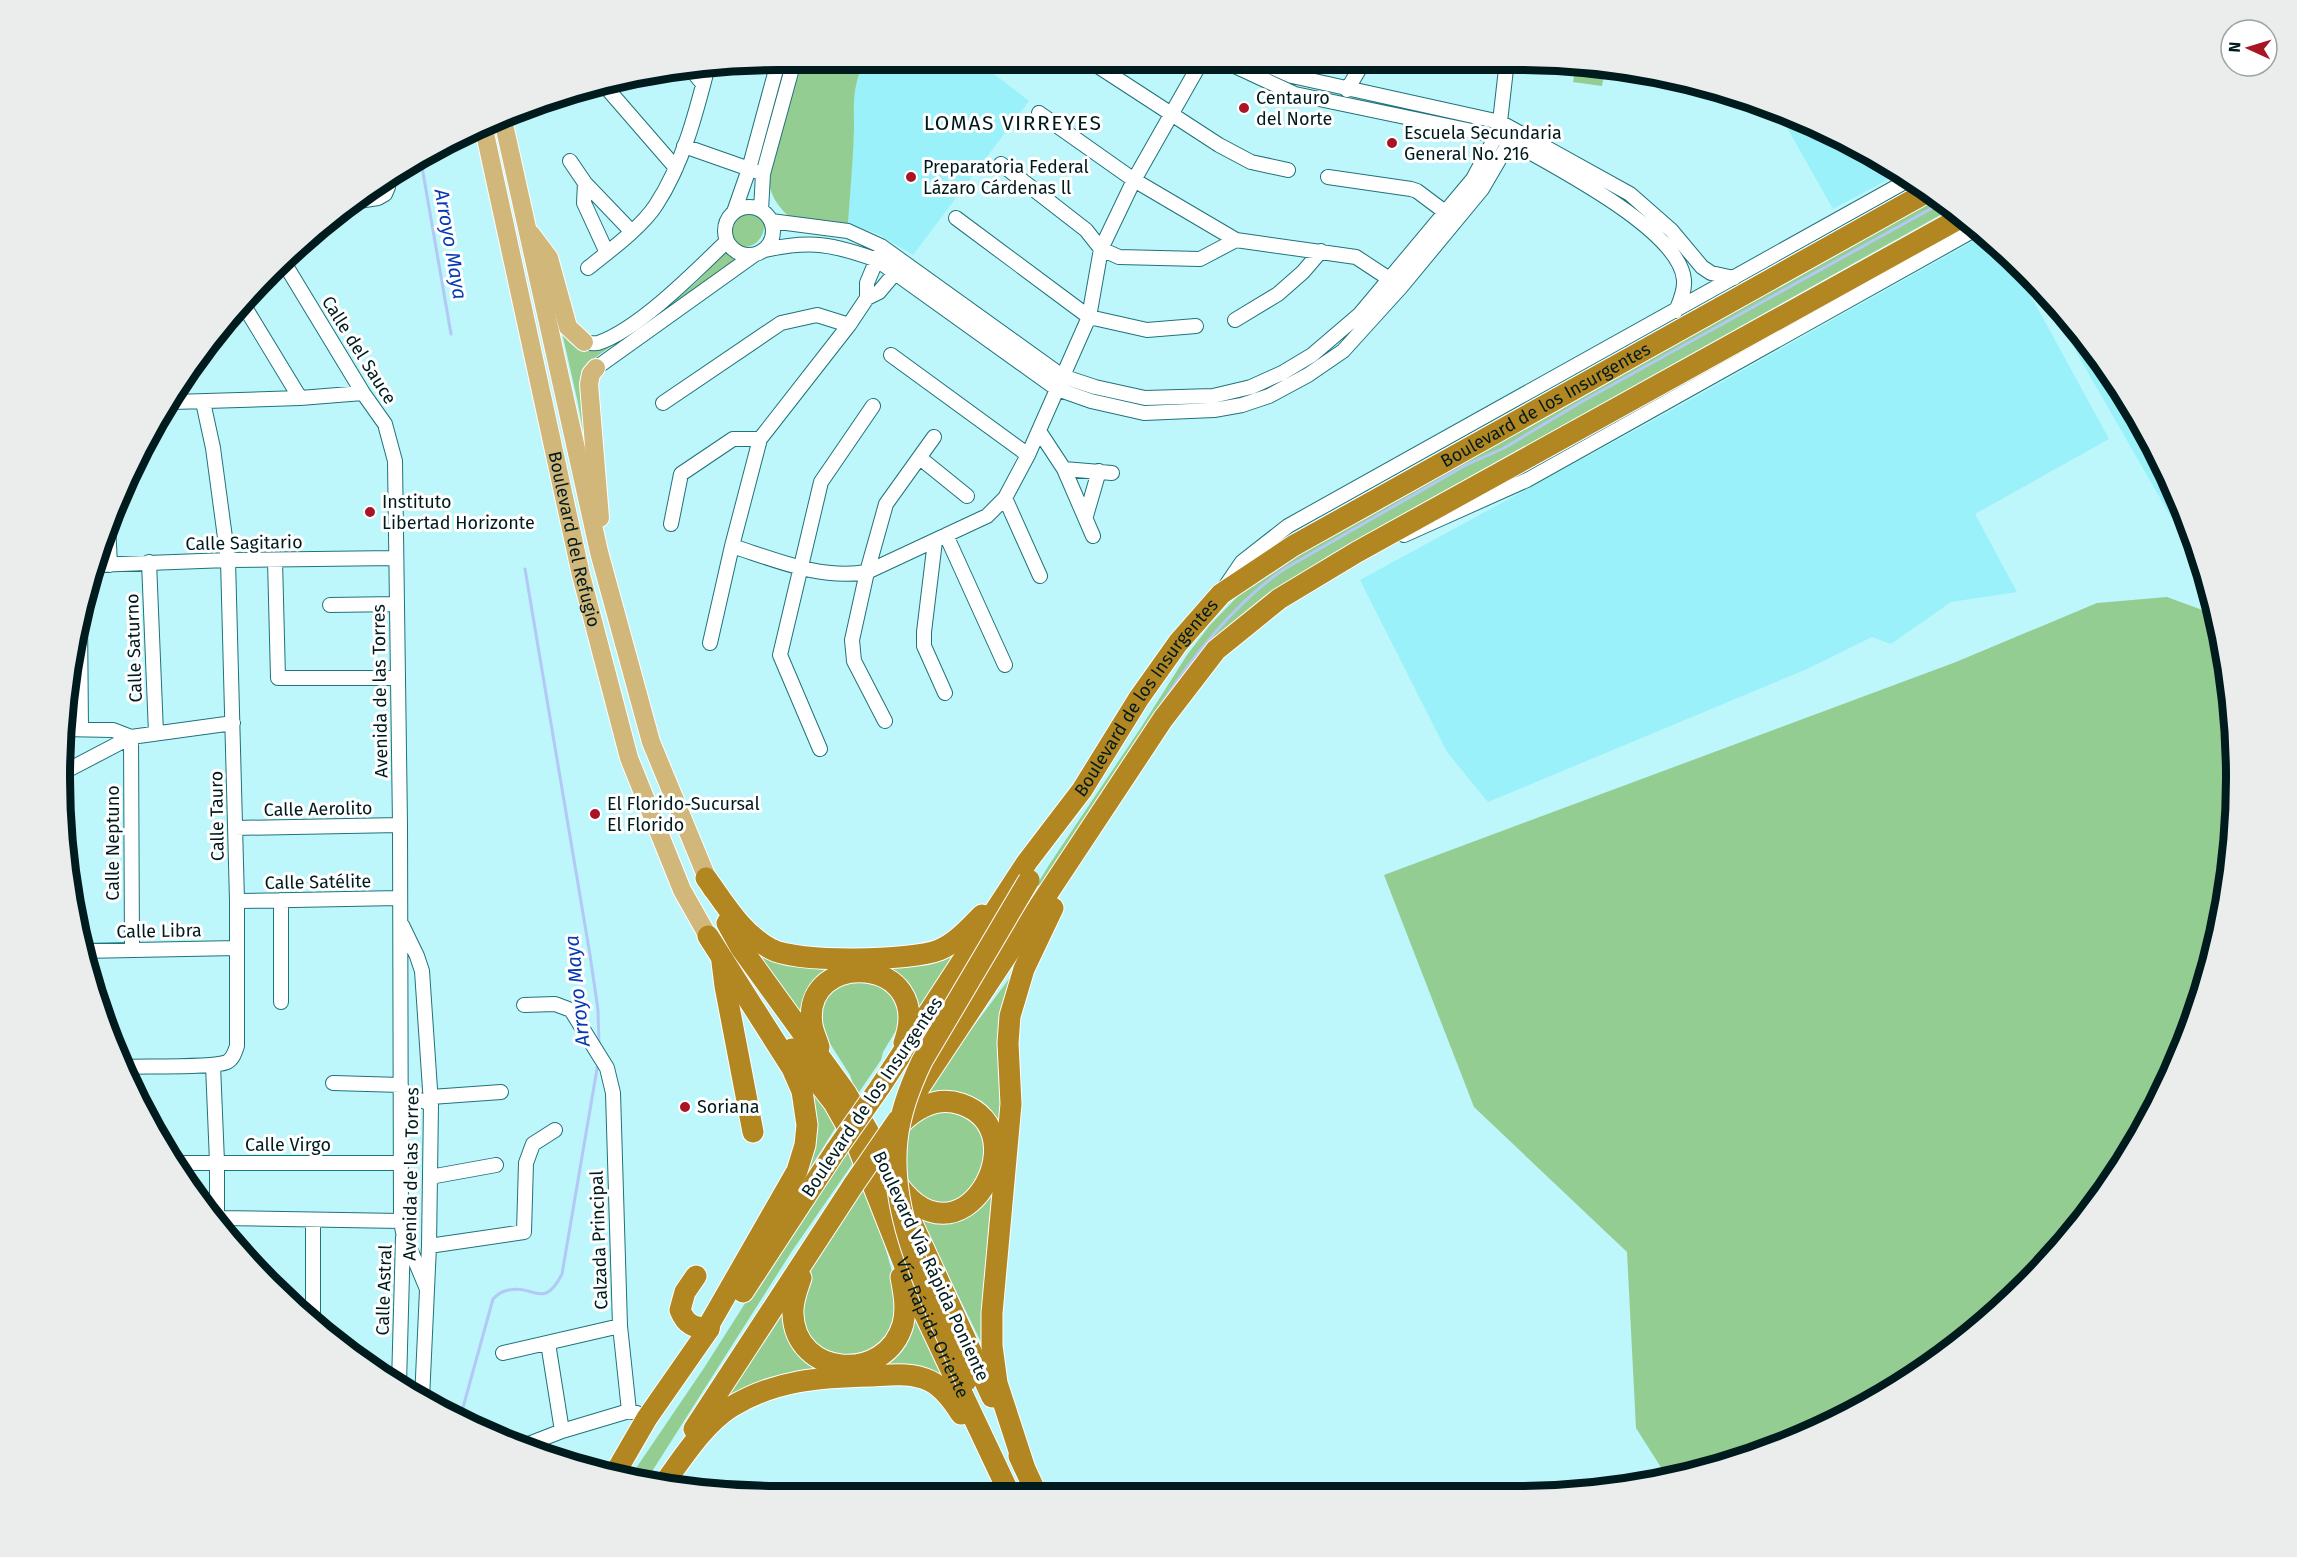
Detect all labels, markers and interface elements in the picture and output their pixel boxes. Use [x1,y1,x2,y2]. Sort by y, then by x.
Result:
north arrow [2219,18,2279,78]
text: N [2225,41,2244,53]
place label: Centauro del Norte [1256,87,1332,130]
marker: Centauro del Norte [1237,101,1251,115]
district label: LOMAS VIRREYES [924,110,1102,136]
place label: Escuela Secundaria General No. 216 [1404,122,1562,165]
marker: Escuela Secundaria General No. 216 [1385,136,1399,150]
place label: Preparatoria Federal Lázaro Cárdenas ll [923,156,1089,199]
marker: Preparatoria Federal Lázaro Cárdenas ll [904,170,918,184]
water label: Arroyo Maya [429,186,473,301]
street label: Calle del Sauce [317,292,401,408]
street label: Boulevard de los Insurgentes [1437,338,1654,472]
street label: Boulevard del Refugio [543,449,605,630]
place label: Instituto Libertad Horizonte [382,491,535,534]
marker: Instituto Libertad Horizonte [363,505,377,519]
street label: Calle Sagitario [185,531,303,555]
street label: Calle Saturno [121,593,147,703]
street label: Boulevard de los Insurgentes [1070,594,1223,801]
street label: Avenida de las Torres [367,604,393,778]
street label: Calle Tauro [205,771,229,861]
street label: Calle Neptuno [102,785,124,901]
place label: El Florido-Sucursal El Florido [607,793,760,836]
street label: Calle Aerolito [263,797,373,821]
marker: El Florido-Sucursal El Florido [588,807,602,821]
street label: Calle Satélite [265,870,371,894]
street label: Calle Libra [116,919,202,943]
water label: Arroyo Maya [559,934,595,1049]
street label: Boulevard de los Insurgentes [797,993,947,1201]
street label: Avenida de las Torres [398,1087,424,1261]
place label: Soriana [697,1096,759,1118]
marker: Soriana [678,1100,692,1114]
street label: Calle Virgo [245,1134,331,1156]
street label: Boulevard Vía Rápida Poniente [868,1148,994,1384]
street label: Calzada Principal [586,1170,612,1310]
street label: Calle Astral [371,1244,397,1336]
street label: Vía Rápida Oriente [891,1254,974,1402]

